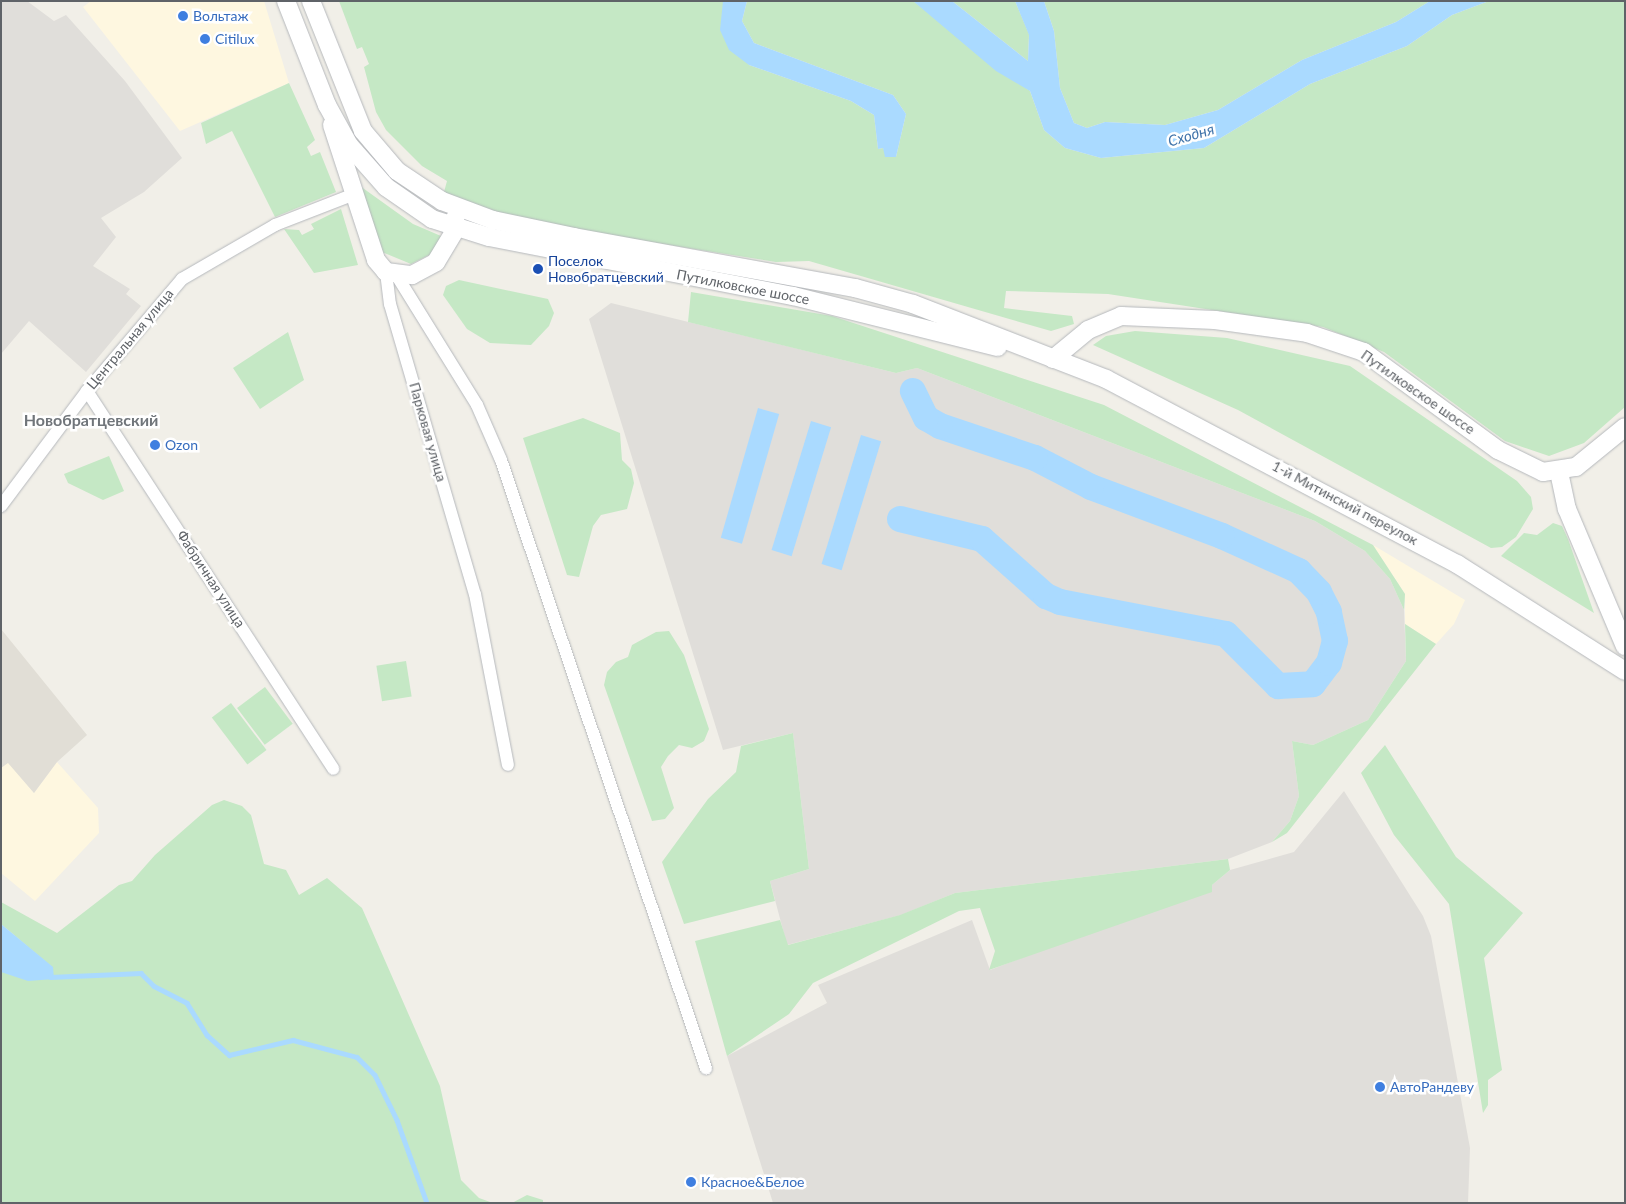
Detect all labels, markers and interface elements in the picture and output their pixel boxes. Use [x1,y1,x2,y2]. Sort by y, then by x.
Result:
place label: Вольтаж [193,8,249,24]
marker: Вольтаж [177,10,189,22]
place label: Citilux [215,31,254,47]
marker: Citilux [199,33,211,45]
water label: Сходня [1166,120,1216,150]
place label: Поселок Новобратцевский [548,253,664,286]
marker: Поселок Новобратцевский [532,263,544,275]
street label: Путилковское шоссе [675,266,811,308]
street label: Центральная улица [83,285,177,393]
street label: Путилковское шоссе [1358,346,1478,438]
street label: Парковая улица [406,380,450,484]
district label: Новобратцевский [24,410,158,430]
place label: Ozon [165,437,198,453]
marker: Ozon [149,439,161,451]
street label: 1-й Митинский переулок [1269,457,1421,549]
street label: Фабричная улица [173,527,249,631]
place label: АвтоРандеву [1390,1079,1474,1095]
marker: АвтоРандеву [1374,1081,1386,1093]
place label: Красное&Белое [701,1174,805,1190]
marker: Красное&Белое [685,1176,697,1188]

